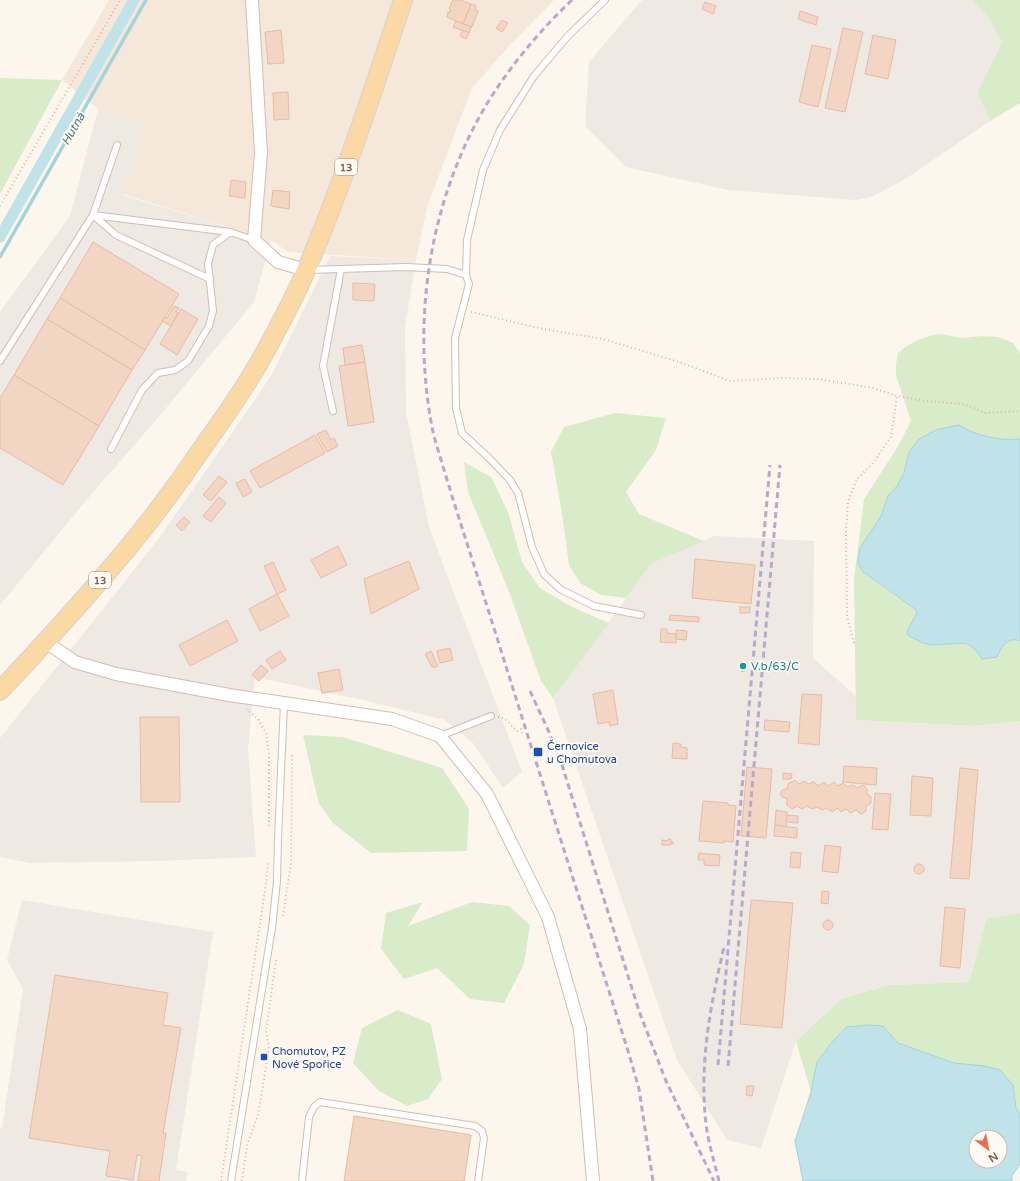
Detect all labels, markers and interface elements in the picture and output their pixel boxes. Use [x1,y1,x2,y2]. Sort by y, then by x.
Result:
water label: Hutná [58,110,88,148]
road number: 13 [335,159,357,175]
road number: 13 [89,572,111,588]
place label: V.b/63/C [751,660,799,673]
marker: V.b/63/C [738,661,748,671]
place label: Černovice u Chomutova [547,739,617,766]
marker: Černovice u Chomutova [532,746,544,758]
place label: Chomutov, PZ Nové Spořice [272,1045,346,1071]
marker: Chomutov, PZ Nové Spořice [259,1052,269,1062]
north arrow [968,1129,1008,1169]
text: N [986,1149,1000,1165]

